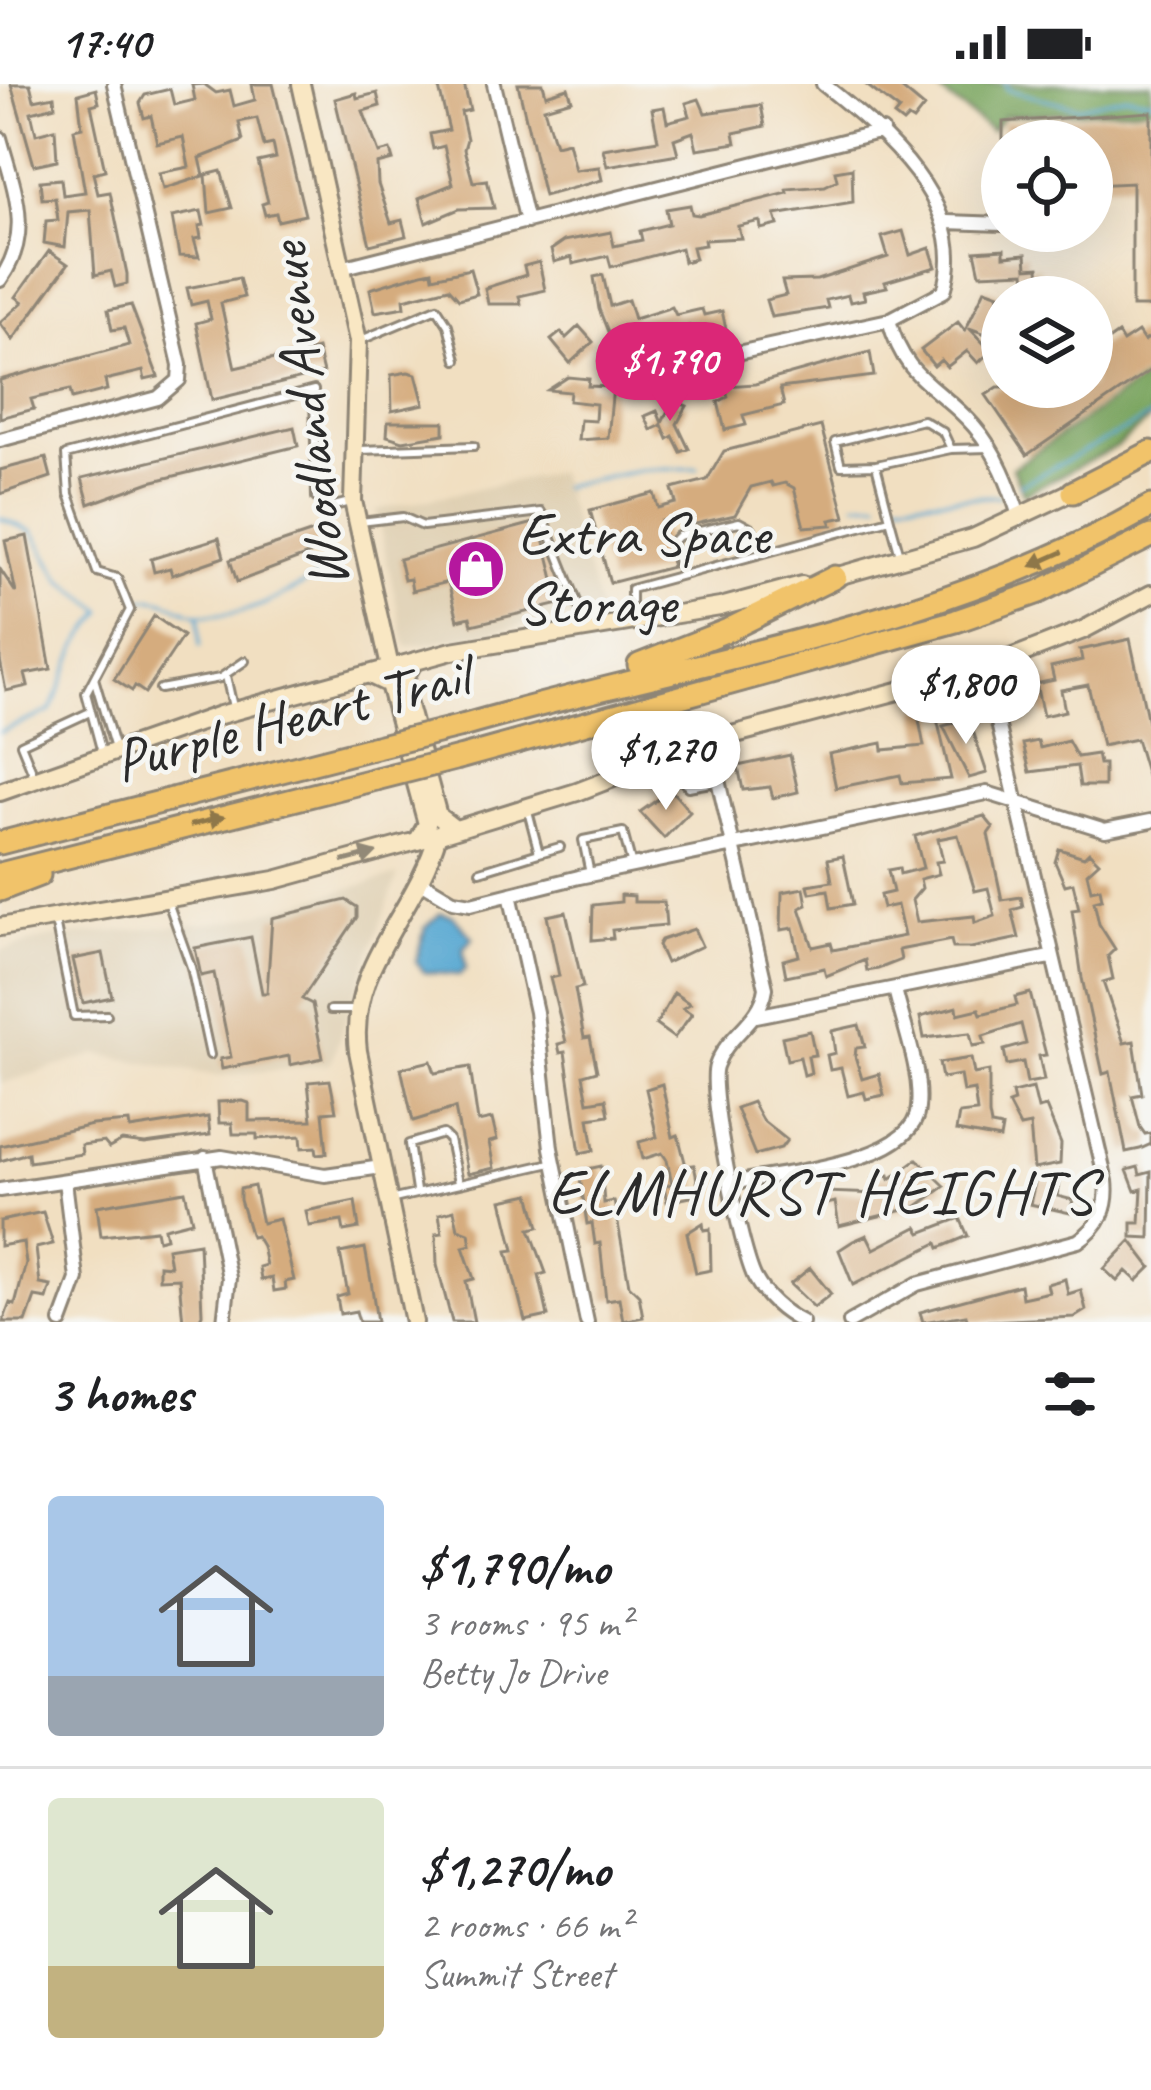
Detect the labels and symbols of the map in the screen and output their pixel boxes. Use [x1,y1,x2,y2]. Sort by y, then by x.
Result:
street label: Woodland Avenue [248,236,366,593]
pin: $1,790 [572,322,768,424]
place label: Extra Space Storage [518,496,773,641]
shop icon: Extra Space Storage [445,538,507,600]
one-way arrow [1029,549,1064,569]
street label: Purple Heart Trail [106,635,486,799]
pin: $1,800 [868,645,1064,747]
pin: $1,270 [568,711,764,813]
one-way arrow [189,811,226,830]
one-way arrow [341,847,378,865]
district label: ELMHURST HEIGHTS [548,1153,1104,1232]

